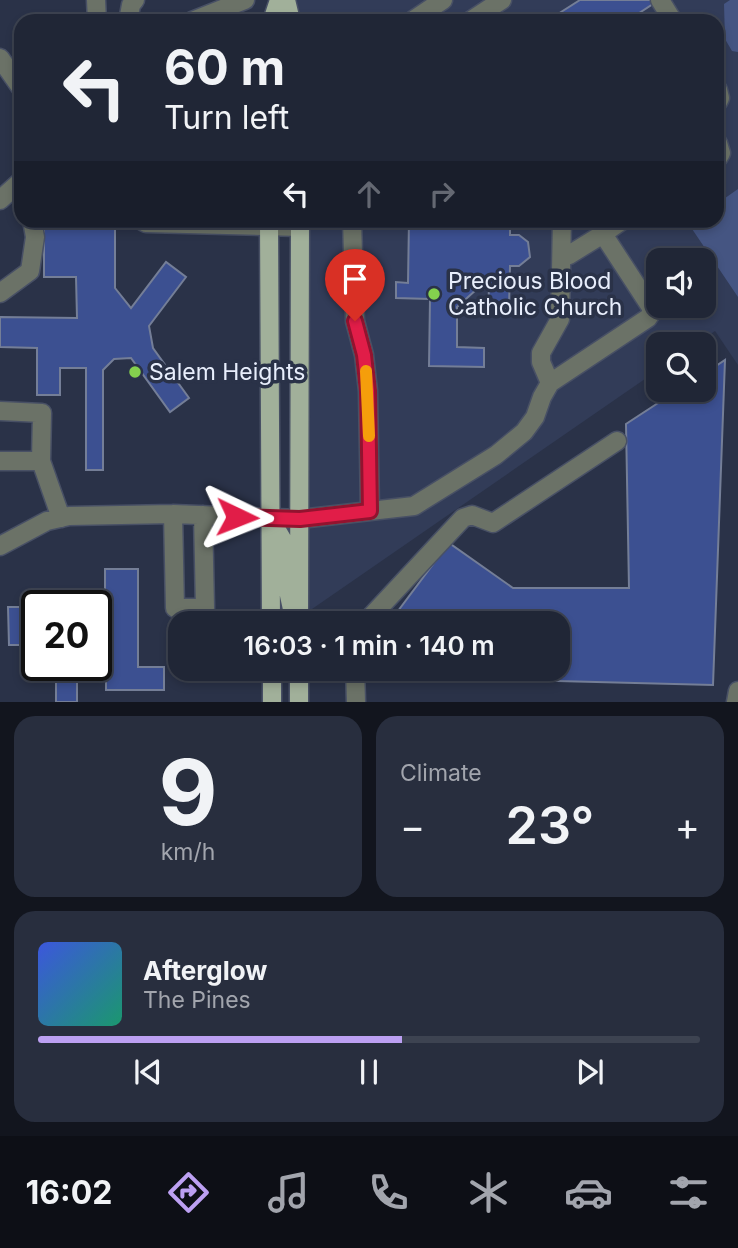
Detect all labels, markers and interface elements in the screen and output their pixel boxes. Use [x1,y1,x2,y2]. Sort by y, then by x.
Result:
text: 60 m [164,38,285,97]
icon: left [49,42,140,133]
text: Turn left [164,98,289,137]
icon: left [277,175,315,213]
icon: ahead [350,175,388,213]
icon: right [423,175,461,213]
map controls [646,248,716,402]
button: sound [646,248,716,318]
pin [325,249,385,321]
icon: arrive [336,260,374,298]
place label: Precious Blood Catholic Church [448,267,622,321]
marker: Precious Blood Catholic Church [426,286,442,302]
button: search [646,332,716,402]
place label: Salem Heights [149,358,306,386]
marker: Salem Heights [127,364,143,380]
position arrow [200,480,274,554]
speed limit sign: 20 [21,590,112,681]
text: 16:03 · 1 min · 140 m [243,630,495,661]
text: 9 [158,737,218,847]
text: Climate [400,759,482,787]
text: 23° [506,794,594,857]
text: − [400,803,425,849]
text: + [675,803,700,849]
text: km/h [161,838,215,866]
text: Afterglow [143,955,267,986]
text: The Pines [143,986,251,1014]
icon: previous [129,1053,167,1091]
icon: pause [350,1053,388,1091]
icon: next [571,1053,609,1091]
icon: directions [164,1168,213,1217]
icon: music [264,1168,313,1217]
icon: phone [364,1168,413,1217]
icon: climate [464,1168,513,1217]
icon: car [564,1168,613,1217]
icon: filters [664,1168,713,1217]
text: 16:02 [26,1173,113,1212]

